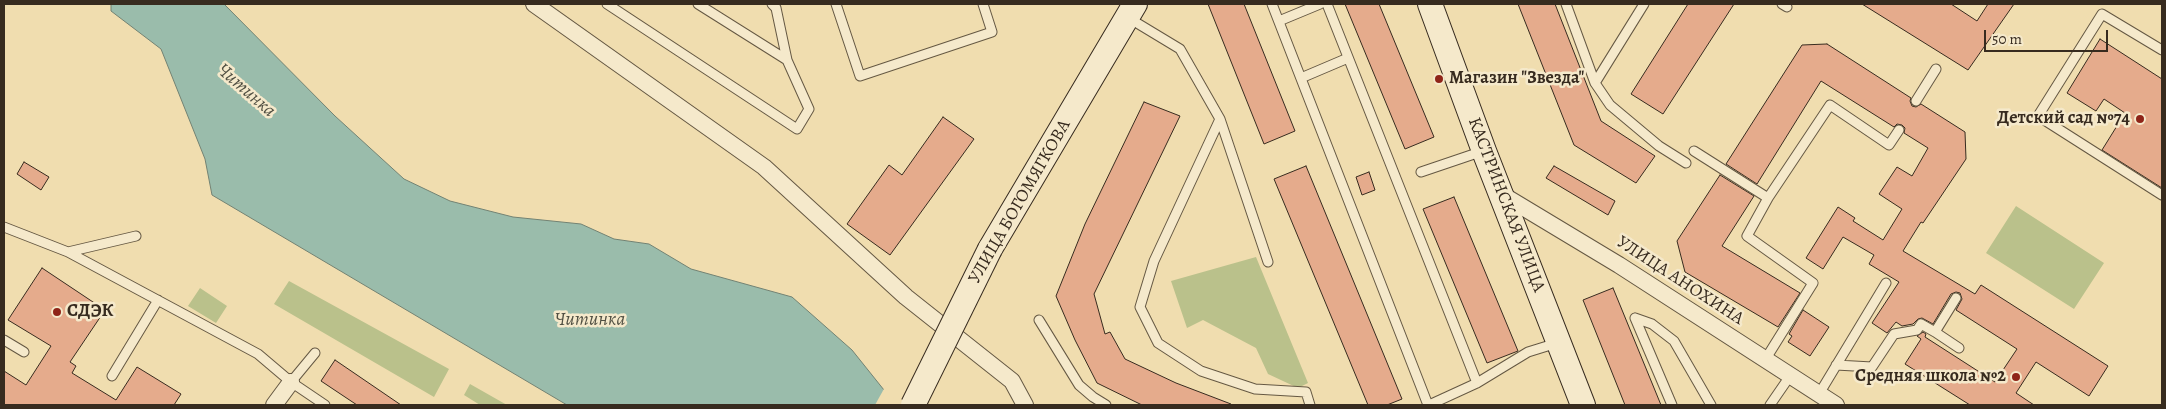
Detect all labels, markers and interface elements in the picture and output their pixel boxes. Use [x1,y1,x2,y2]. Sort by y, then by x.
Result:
scale bar [1986,20,2110,52]
text: 50 m [1992,29,2022,49]
water label: Читинка [212,59,280,123]
place label: Магазин "Звезда" [1449,68,1584,90]
marker: Магазин "Звезда" [1433,73,1445,85]
place label: Детский сад №74 [1997,108,2130,130]
marker: Детский сад №74 [2134,113,2146,125]
street label: КАСТРИНСКАЯ УЛИЦА [1463,115,1549,295]
street label: УЛИЦА БОГОМЯГКОВА [964,116,1076,288]
street label: УЛИЦА АНОХИНА [1612,232,1748,330]
place label: СДЭК [67,301,113,323]
marker: СДЭК [51,306,63,318]
water label: Читинка [555,309,625,331]
place label: Средняя школа №2 [1855,366,2006,388]
marker: Средняя школа №2 [2010,371,2022,383]

